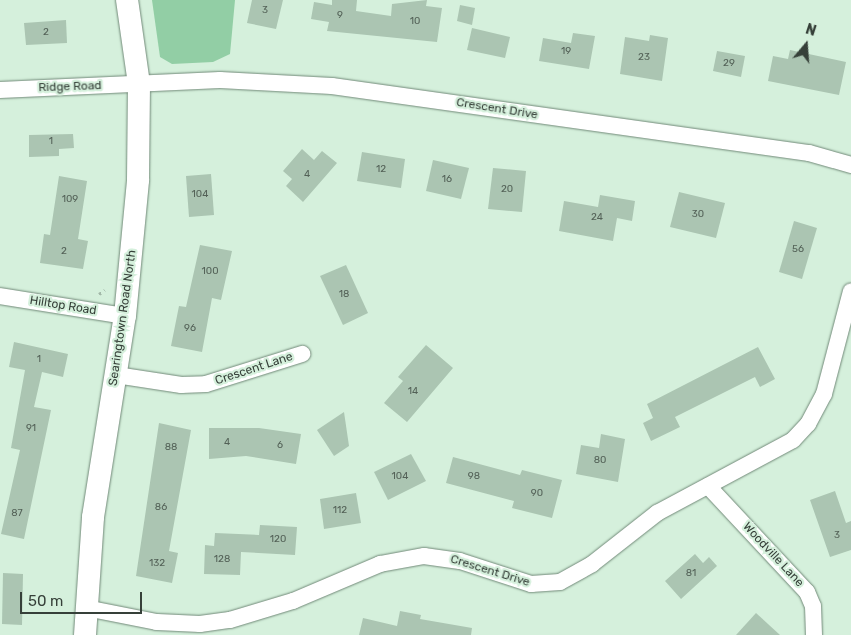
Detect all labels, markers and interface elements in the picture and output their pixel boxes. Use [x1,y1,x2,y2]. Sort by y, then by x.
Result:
house number: 3 [262,5,268,17]
house number: 9 [337,10,343,22]
house number: 10 [410,16,420,28]
north arrow [781,20,831,70]
text: N [803,21,818,40]
house number: 2 [43,27,49,39]
house number: 19 [561,46,571,58]
house number: 23 [638,52,650,64]
house number: 29 [723,58,735,70]
street label: Ridge Road [38,79,102,95]
street label: Crescent Drive [455,95,539,123]
house number: 1 [49,136,53,148]
house number: 12 [376,164,386,176]
house number: 4 [304,169,310,181]
house number: 16 [442,174,452,186]
house number: 20 [501,184,513,196]
house number: 104 [192,189,208,201]
house number: 109 [62,194,78,206]
house number: 30 [692,209,704,221]
house number: 24 [591,212,603,224]
house number: 56 [792,244,804,256]
house number: 2 [61,246,67,258]
street label: Searingtown Road North [106,249,140,387]
house number: 100 [202,266,218,278]
house number: 18 [339,289,349,301]
street label: Hilltop Road [29,294,97,318]
house number: 96 [184,323,196,335]
street label: Crescent Lane [213,350,295,388]
house number: 1 [37,354,41,366]
house number: 14 [408,386,418,398]
house number: 91 [26,423,36,435]
house number: 4 [224,437,230,449]
house number: 6 [277,440,283,452]
house number: 88 [165,442,177,454]
house number: 80 [594,455,606,467]
house number: 104 [392,471,408,483]
house number: 98 [468,471,480,483]
house number: 90 [531,488,543,500]
house number: 86 [155,502,167,514]
house number: 112 [333,505,347,517]
house number: 87 [11,508,23,520]
street label: Woodville Lane [740,520,806,590]
house number: 3 [834,530,840,542]
house number: 120 [270,534,286,546]
street label: Crescent Drive [449,552,531,590]
house number: 128 [214,554,230,566]
house number: 132 [149,558,165,570]
house number: 81 [686,568,696,580]
scale bar [22,582,145,614]
text: 50 m [28,592,63,610]

